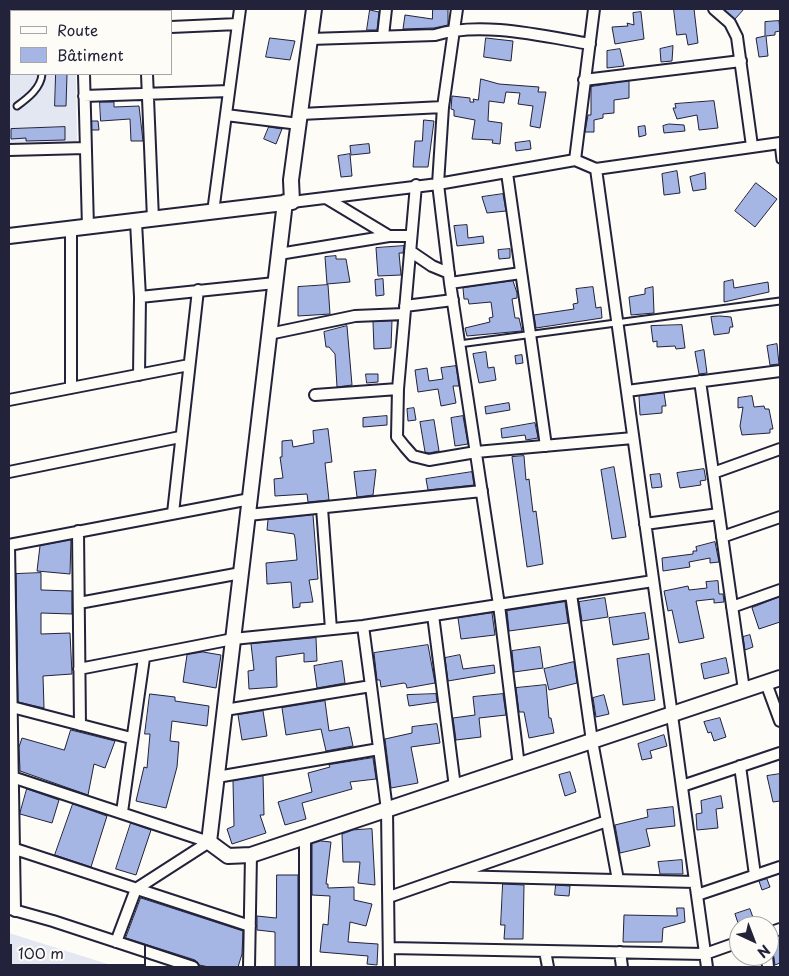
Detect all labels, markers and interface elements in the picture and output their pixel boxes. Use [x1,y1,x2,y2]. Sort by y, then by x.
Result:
legend [10,10,172,75]
text: Route [57,18,98,41]
text: Bâtiment [57,43,124,66]
north arrow [729,916,779,966]
scale bar [12,934,149,966]
text: N [753,940,775,963]
text: 100 m [18,941,64,964]

